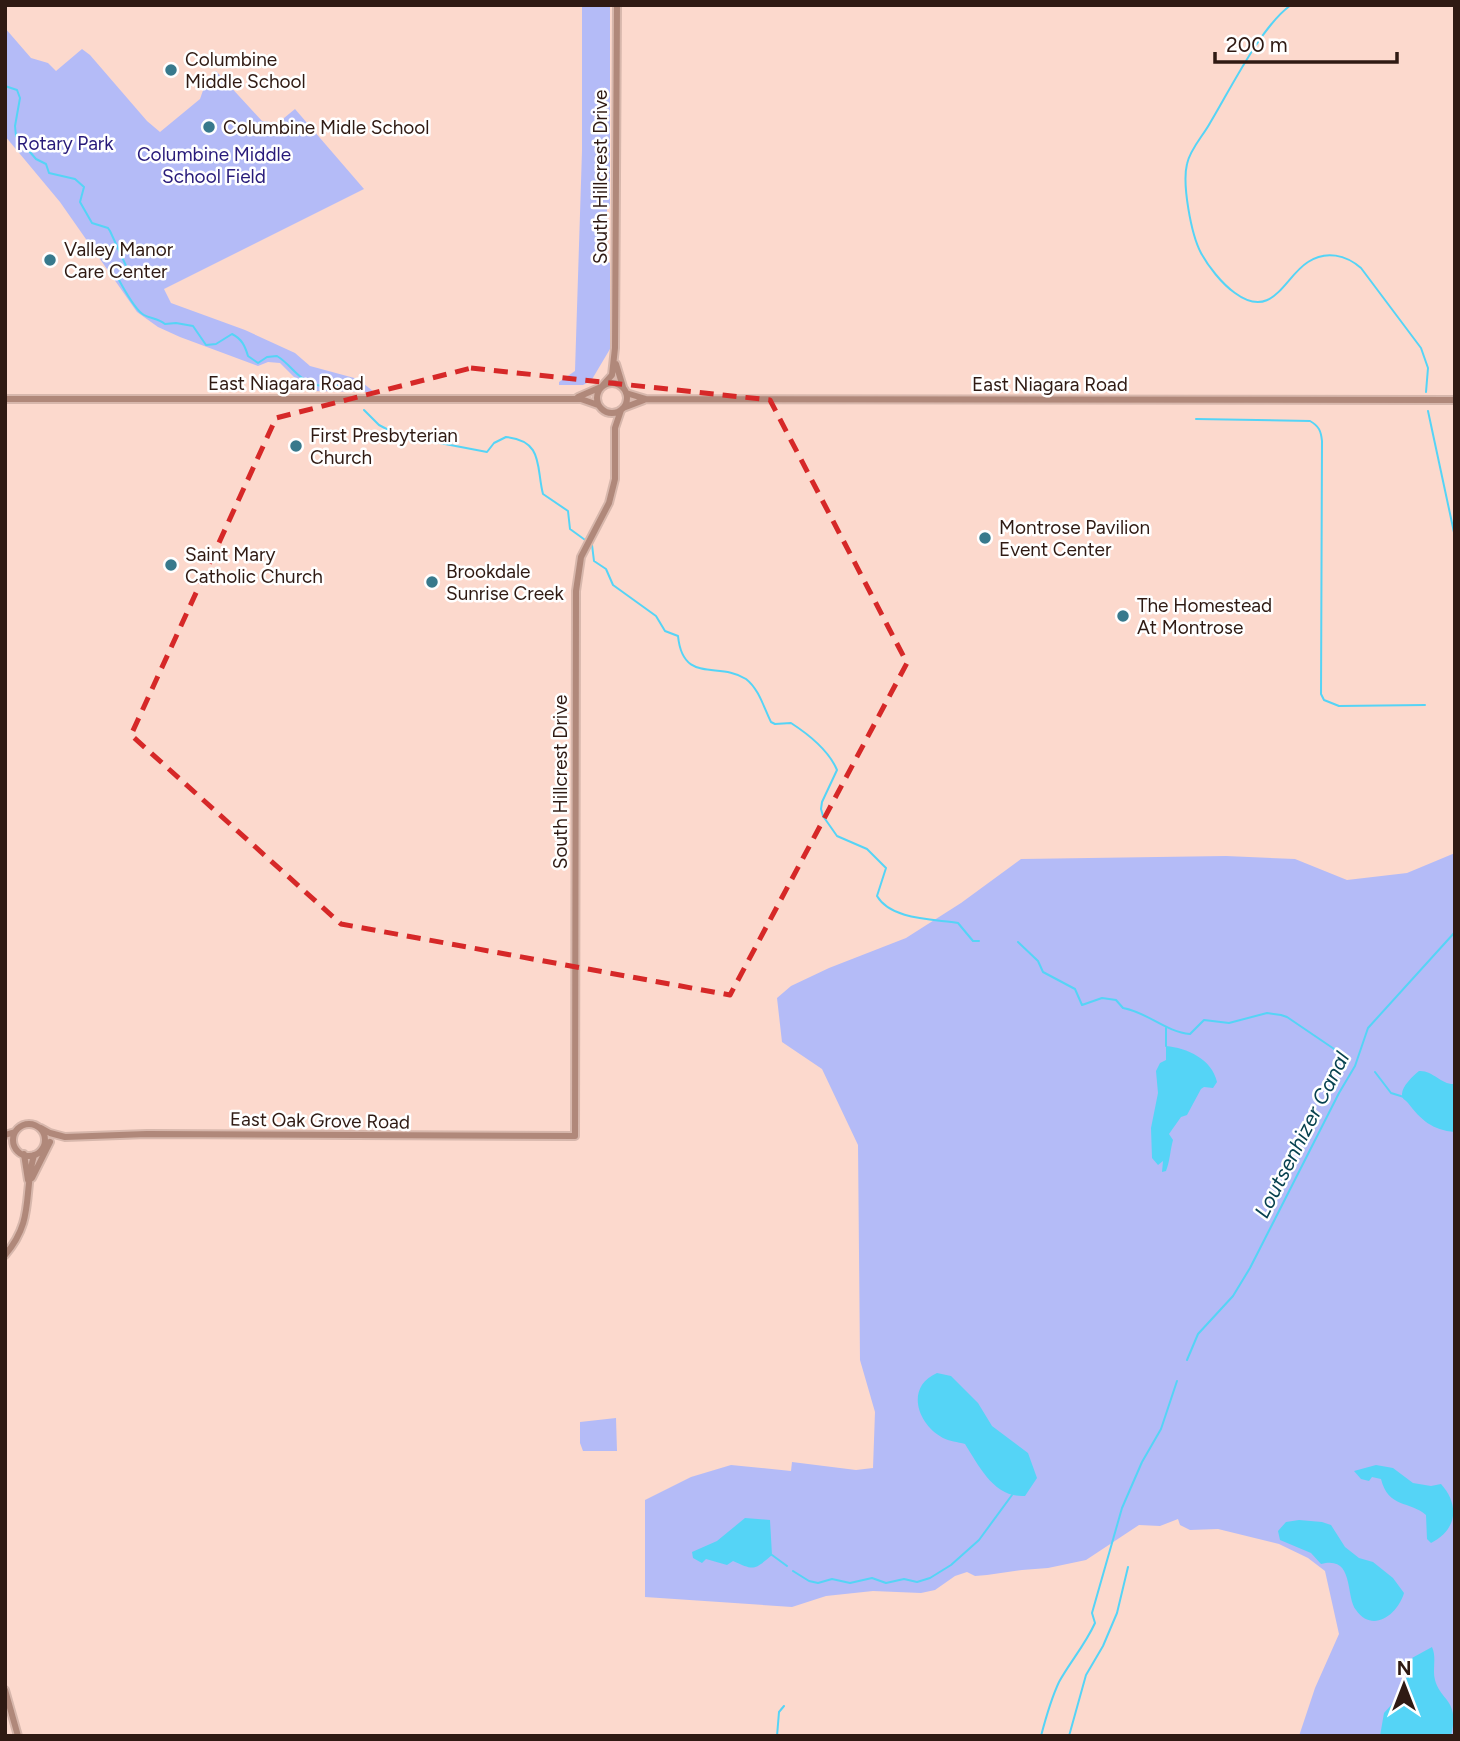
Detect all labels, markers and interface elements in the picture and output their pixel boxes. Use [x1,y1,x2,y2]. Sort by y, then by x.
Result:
scale bar [1215,21,1397,65]
text: 200 m [1226,32,1288,57]
place label: Columbine Middle School [185,48,306,93]
marker: Columbine Middle School [163,62,179,78]
street label: South Hillcrest Drive [589,90,612,264]
place label: Columbine Midle School [223,116,430,139]
marker: Columbine Midle School [201,119,217,135]
park label: Rotary Park [17,132,114,155]
park label: Columbine Middle School Field [137,143,291,188]
place label: Valley Manor Care Center [64,238,174,283]
marker: Valley Manor Care Center [42,252,58,268]
street label: East Niagara Road [208,372,364,395]
street label: East Niagara Road [972,373,1128,396]
place label: First Presbyterian Church [310,424,458,469]
marker: First Presbyterian Church [288,438,304,454]
place label: Montrose Pavilion Event Center [999,516,1150,561]
marker: Montrose Pavilion Event Center [977,530,993,546]
place label: Saint Mary Catholic Church [185,543,323,588]
marker: Saint Mary Catholic Church [163,557,179,573]
place label: Brookdale Sunrise Creek [446,560,564,605]
marker: Brookdale Sunrise Creek [424,574,440,590]
place label: The Homestead At Montrose [1137,594,1272,639]
marker: The Homestead At Montrose [1115,608,1131,624]
street label: South Hillcrest Drive [549,695,572,869]
water label: Loutsenhizer Canal [1249,1047,1354,1222]
street label: East Oak Grove Road [230,1107,410,1134]
north arrow [1369,1650,1439,1720]
text: N [1397,1657,1411,1680]

